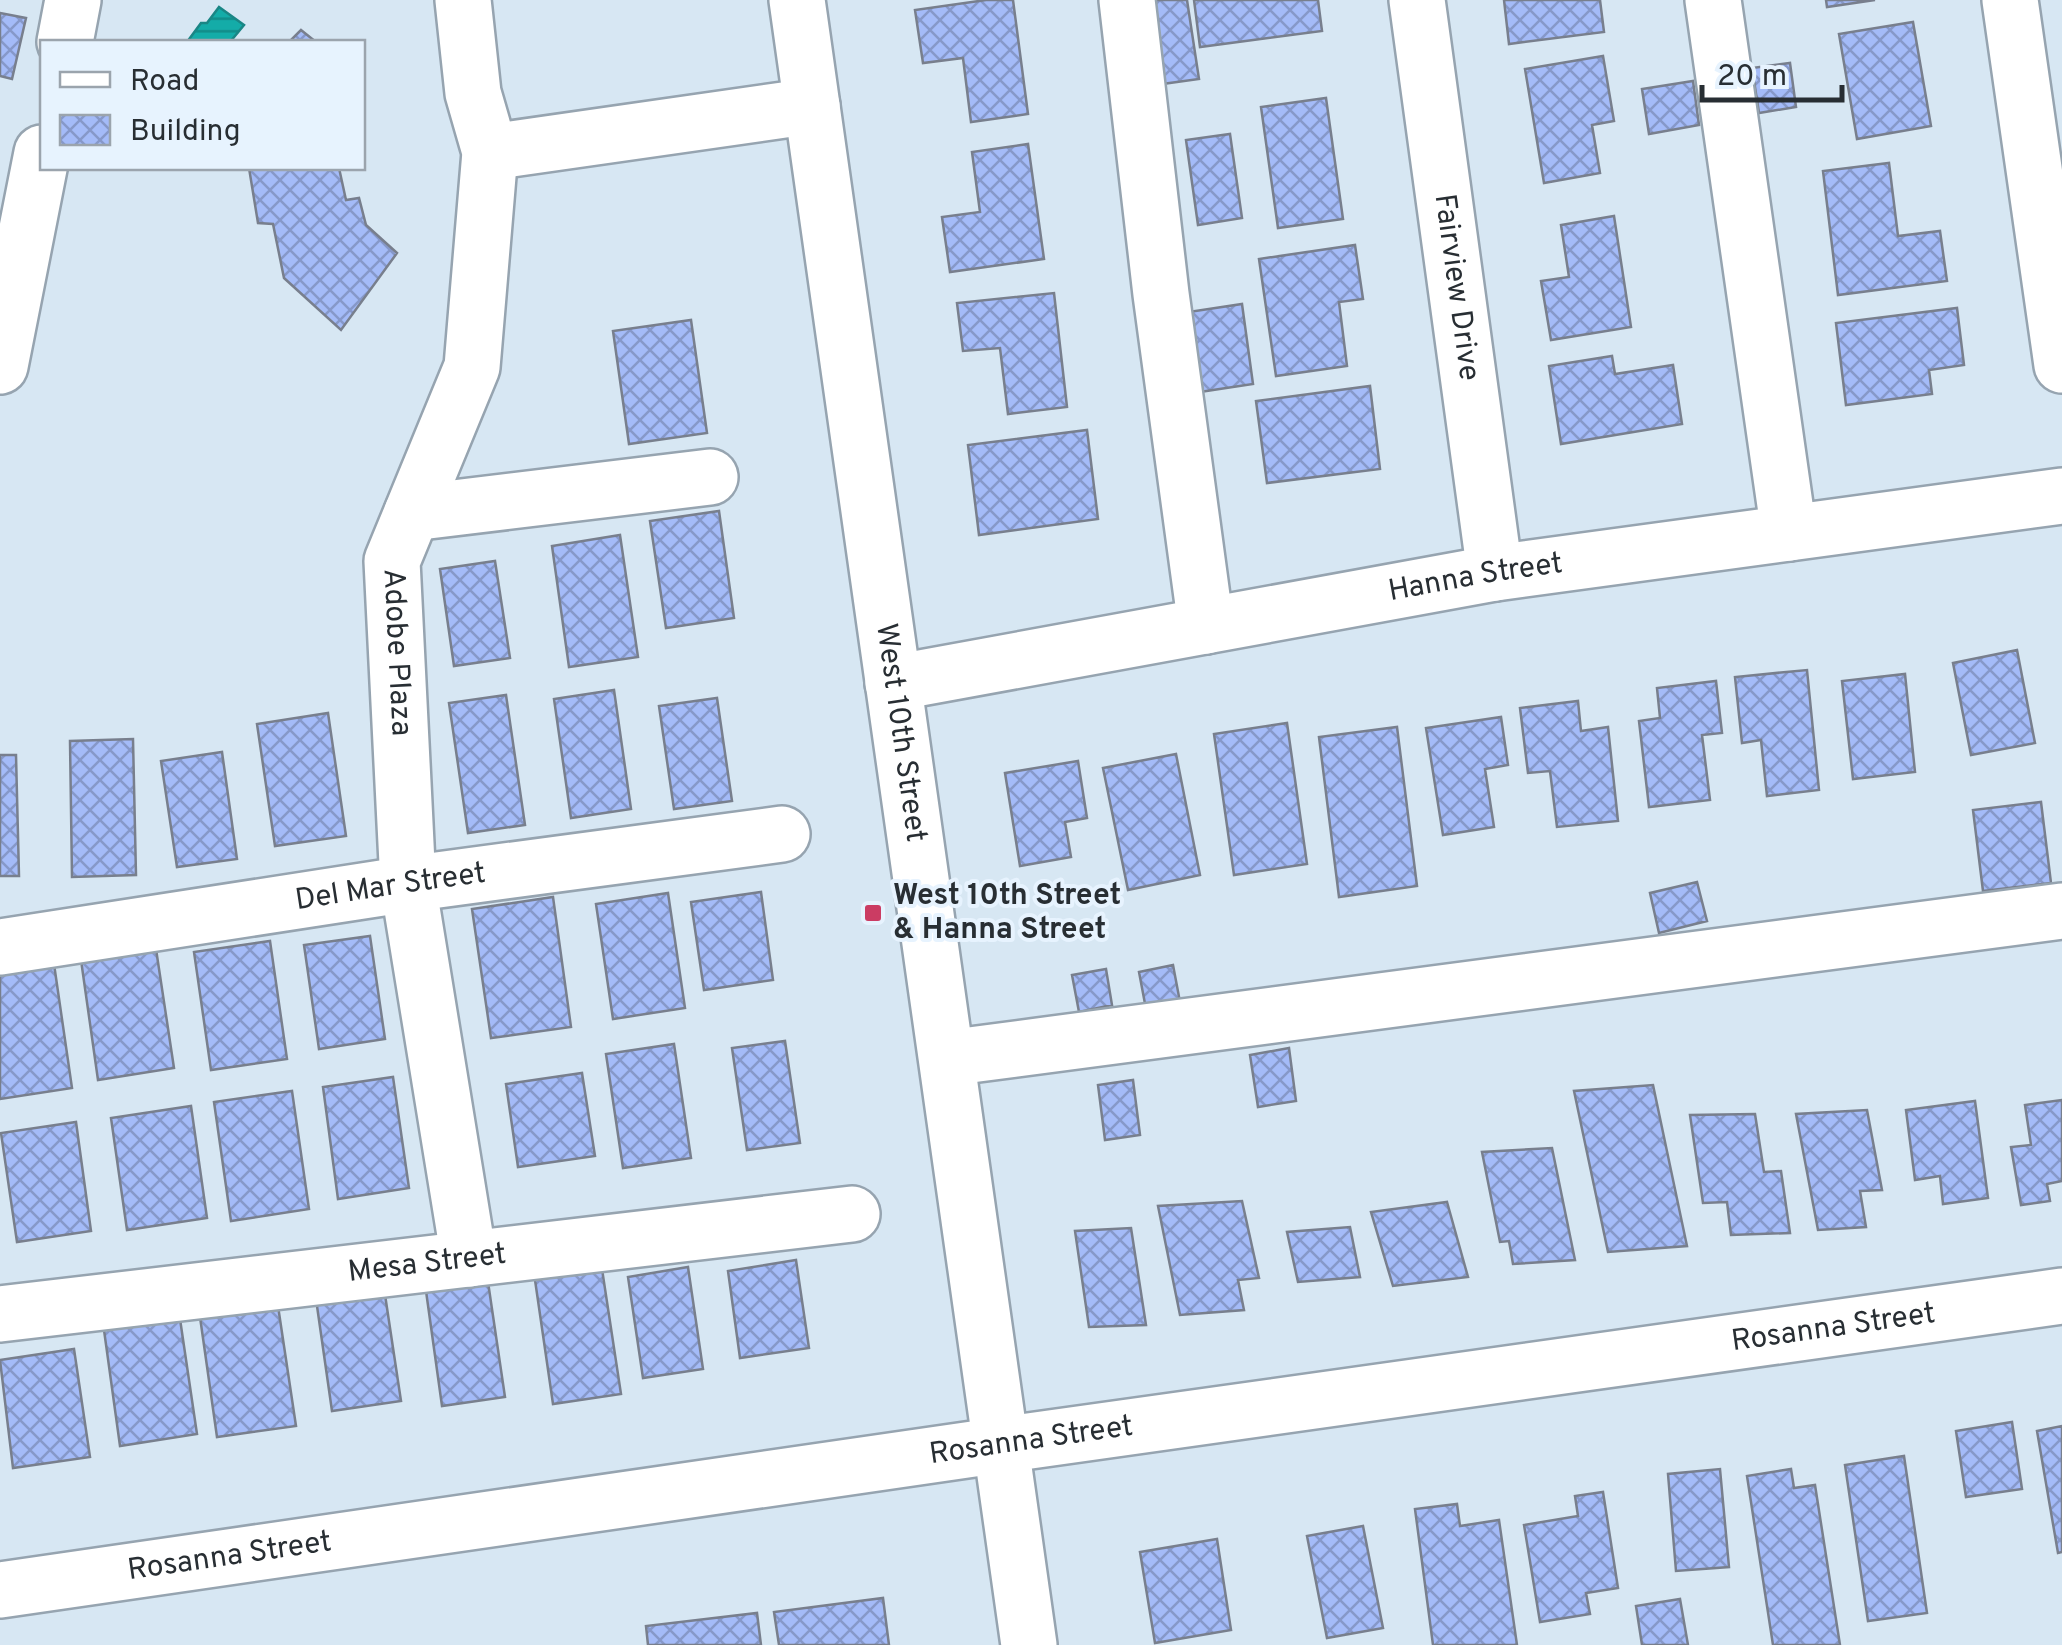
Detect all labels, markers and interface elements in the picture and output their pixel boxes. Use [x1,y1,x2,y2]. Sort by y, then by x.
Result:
legend [40,40,365,170]
scale bar [1702,40,1842,102]
text: 20 m [1717,59,1787,96]
text: Road [130,64,199,101]
text: Building [130,114,241,151]
street label: Fairview Drive [1425,192,1487,383]
street label: Hanna Street [1385,546,1565,611]
street label: Adobe Plaza [374,568,419,737]
street label: West 10th Street [867,621,934,844]
street label: Del Mar Street [293,855,488,920]
place label: West 10th Street & Hanna Street [893,878,1121,949]
marker: West 10th Street & Hanna Street [862,902,884,924]
street label: Mesa Street [346,1236,508,1292]
street label: Rosanna Street [1729,1296,1938,1361]
street label: Rosanna Street [927,1408,1136,1474]
street label: Rosanna Street [125,1524,334,1590]

